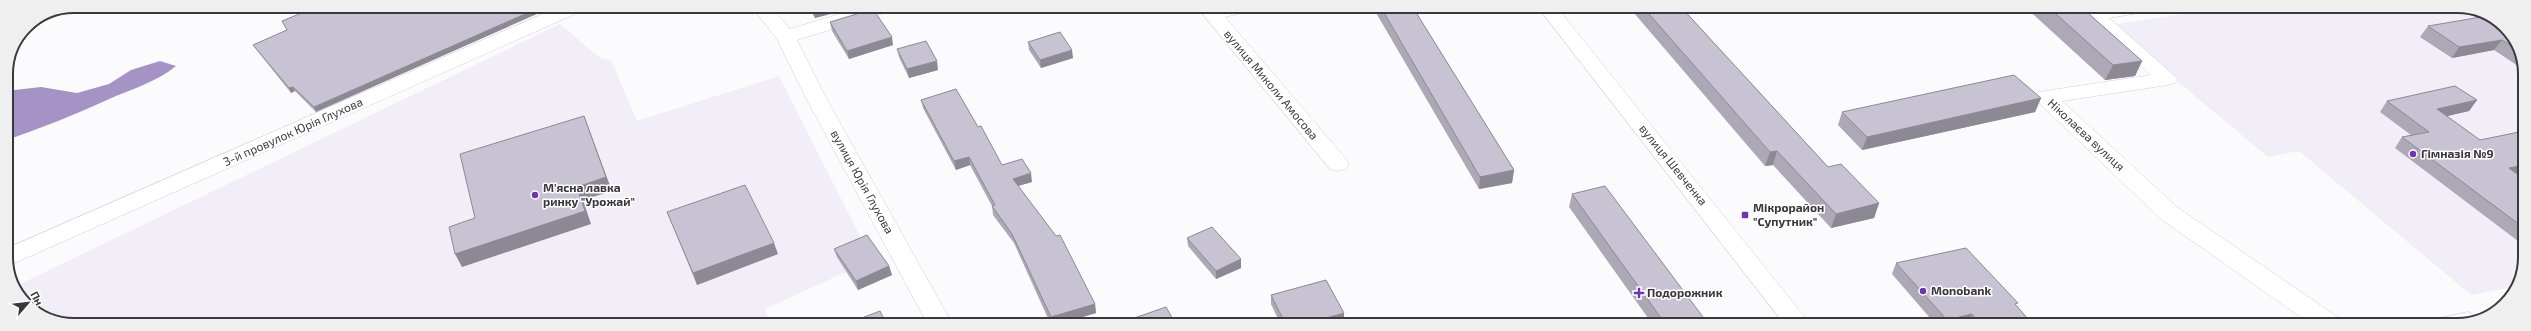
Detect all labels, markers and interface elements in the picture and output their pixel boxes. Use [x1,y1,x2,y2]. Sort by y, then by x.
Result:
street label: вулиця Миколи Амосова [1221,27,1322,143]
street label: 3-й провулок Юрія Глухова [221,94,365,169]
street label: Ніколаєва вулиця [2045,95,2128,174]
street label: вулиця Шевченка [1636,121,1711,208]
street label: вулиця Юрія Глухова [828,127,897,236]
place label: Гімназія №9 [2421,146,2494,160]
marker: Гімназія №9 [2408,149,2418,159]
place label: М'ясна лавка ринку "Урожай" [543,180,635,208]
marker: М'ясна лавка ринку "Урожай" [530,190,540,200]
place label: Мікрорайон "Супутник" [1753,200,1824,228]
marker: Мікрорайон "Супутник" [1740,210,1750,220]
north arrow [8,283,48,323]
place label: Monobank [1931,283,1992,297]
place label: Подорожник [1647,285,1723,299]
marker: Monobank [1918,286,1928,296]
marker: Подорожник [1634,288,1644,298]
text: Пн [28,289,46,307]

